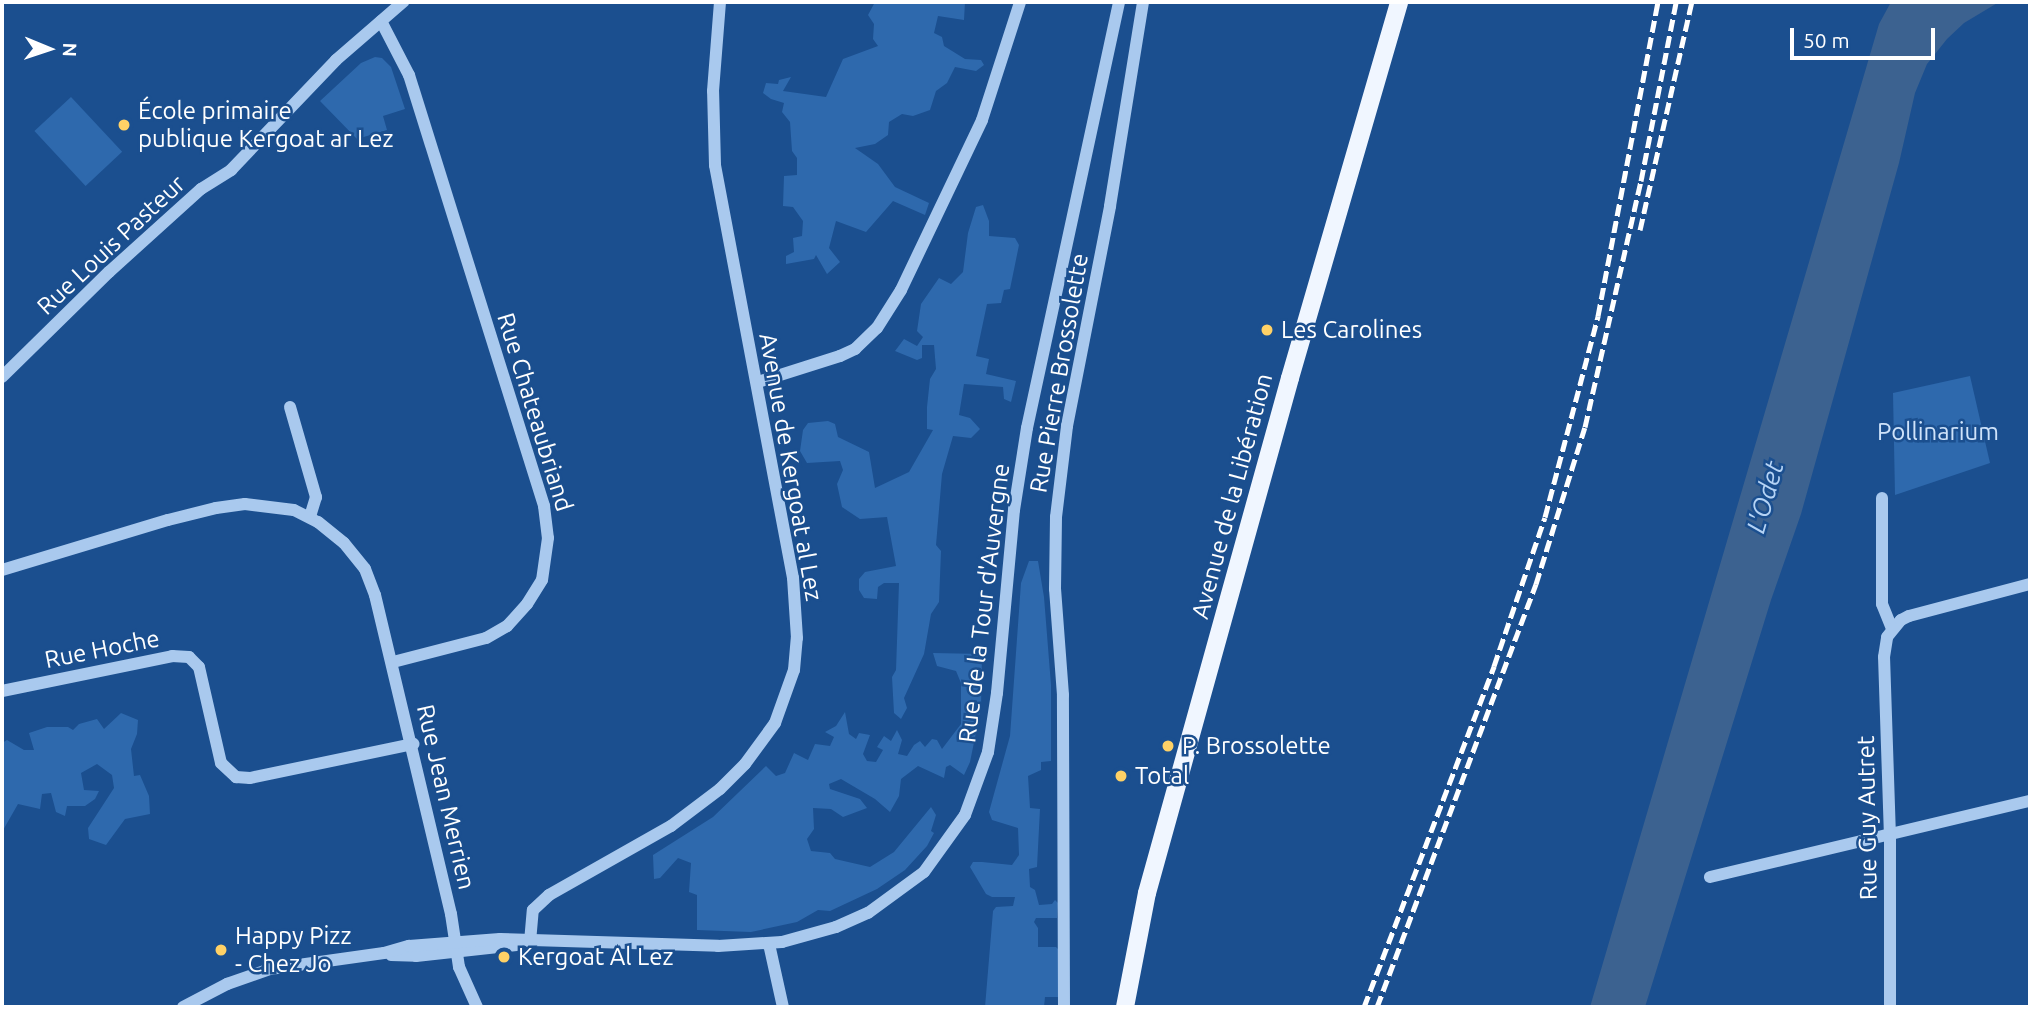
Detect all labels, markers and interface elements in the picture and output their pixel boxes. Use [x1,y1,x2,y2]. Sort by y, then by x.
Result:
north arrow [14,14,84,84]
scale bar [1794,14,1939,58]
text: 50 m [1803,28,1850,52]
text: N [59,42,81,57]
place label: École primaire publique Kergoat ar Lez [138,97,394,153]
marker: École primaire publique Kergoat ar Lez [116,117,132,133]
street label: Rue Louis Pasteur [31,169,191,321]
street label: Rue Pierre Brossolette [1024,251,1094,495]
street label: Rue Chateaubriand [491,309,579,515]
place label: Les Carolines [1281,316,1422,344]
marker: Les Carolines [1259,322,1275,338]
street label: Avenue de Kergoat al Lez [753,331,829,603]
street label: Avenue de la Libération [1185,370,1279,622]
park label: Pollinarium [1877,418,1999,446]
water label: L'Odet [1740,457,1790,537]
street label: Rue de la Tour d'Auvergne [953,462,1015,744]
street label: Rue Hoche [42,624,162,674]
street label: Rue Jean Merrien [411,702,481,892]
place label: P. Brossolette [1182,732,1331,760]
street label: Rue Guy Autret [1851,736,1883,900]
marker: P. Brossolette [1160,738,1176,754]
place label: Total [1135,762,1189,790]
marker: Total [1113,768,1129,784]
place label: Happy Pizz - Chez Jo [235,922,351,978]
marker: Happy Pizz - Chez Jo [213,942,229,958]
place label: Kergoat Al Lez [518,943,674,971]
marker: Kergoat Al Lez [496,949,512,965]

